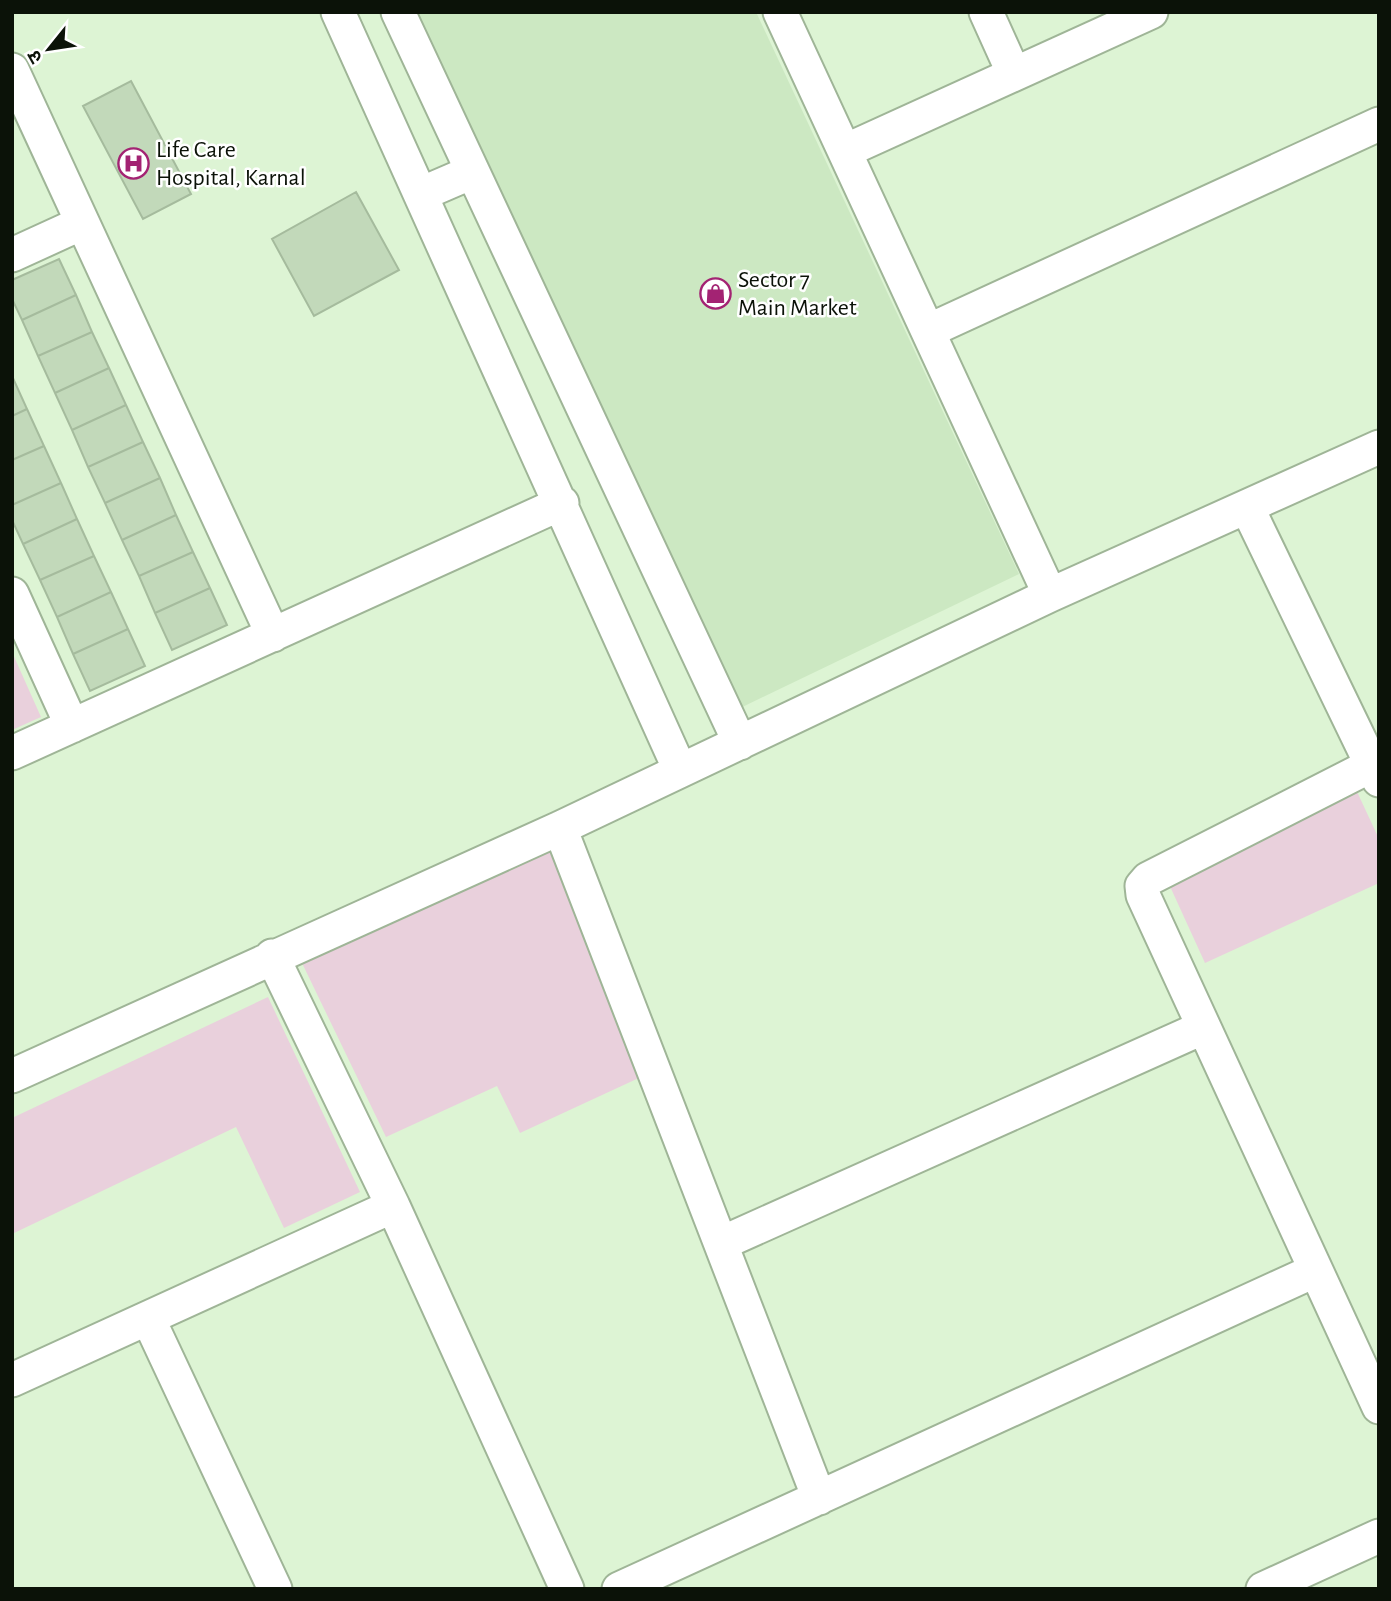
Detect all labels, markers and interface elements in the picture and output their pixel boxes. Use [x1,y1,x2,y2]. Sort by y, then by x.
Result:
north arrow [14,14,84,84]
text: उ [24,46,47,66]
place label: Life Care Hospital, Karnal [156,138,306,190]
hospital icon: Life Care Hospital, Karnal [116,146,150,180]
place label: Sector 7 Main Market [738,268,857,320]
shop icon: Sector 7 Main Market [698,276,732,310]

